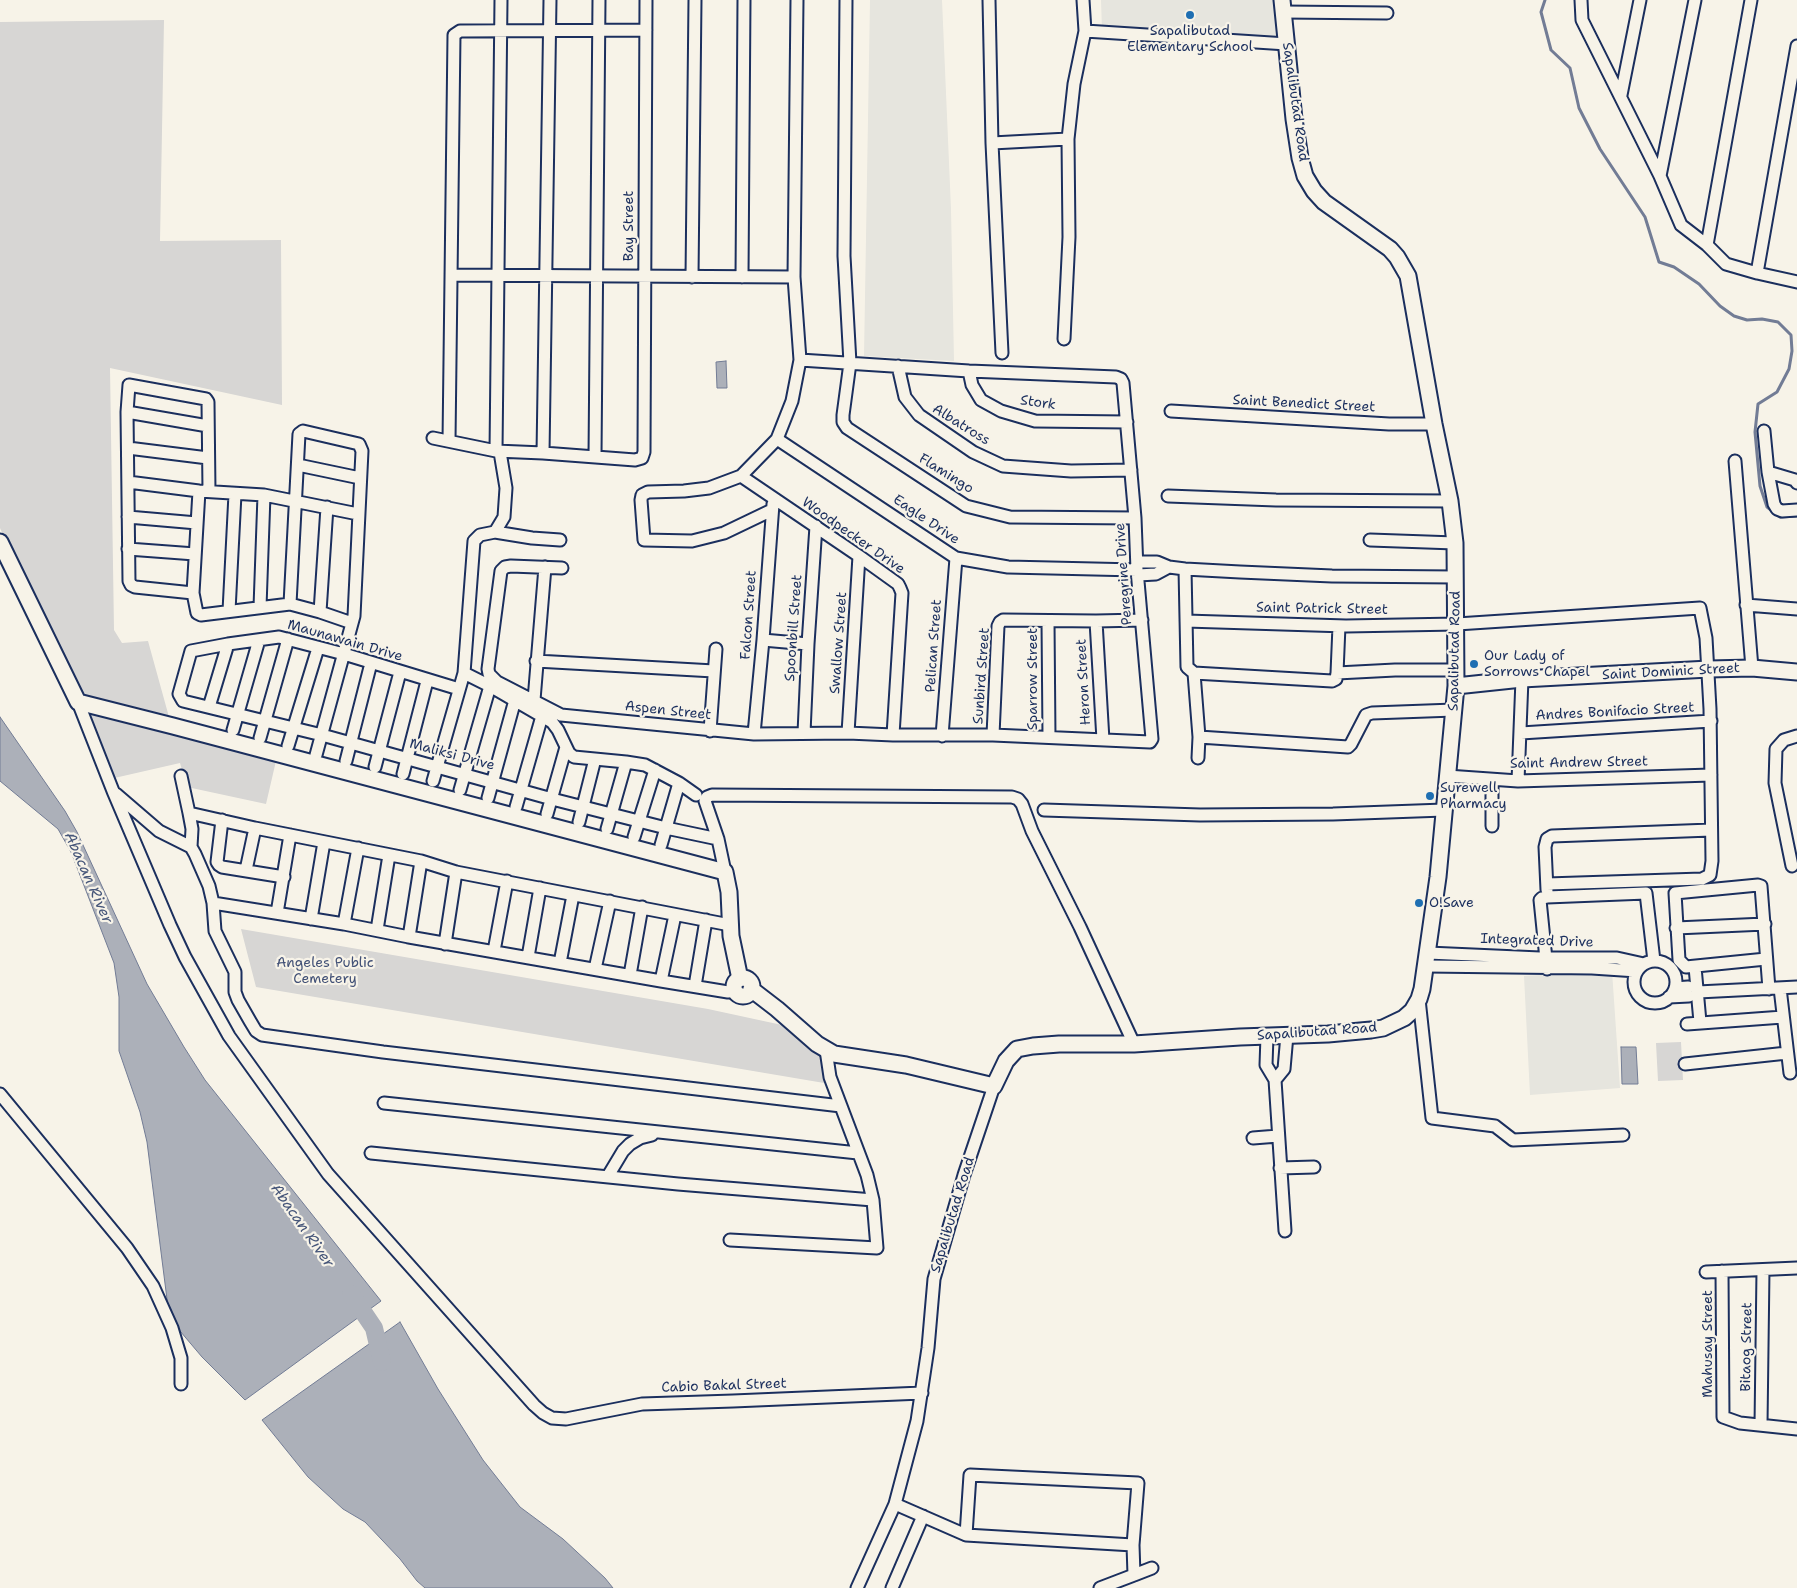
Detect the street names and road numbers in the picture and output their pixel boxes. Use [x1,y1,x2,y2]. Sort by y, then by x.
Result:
street label: Sapalibutad Road [1278,41,1312,163]
street label: Bay Street [621,191,637,261]
street label: Stork [1019,392,1057,414]
street label: Saint Benedict Street [1232,392,1376,416]
street label: Albatross [929,401,993,449]
street label: Flamingo [915,451,977,497]
street label: Eagle Drive [890,492,962,548]
street label: Woodpecker Drive [798,494,908,578]
street label: Peregrine Drive [1112,522,1136,626]
street label: Falcon Street [737,570,761,660]
street label: Spoonbill Street [782,574,806,682]
street label: Swallow Street [827,591,851,695]
street label: Sapalibutad Road [1446,591,1464,711]
street label: Pelican Street [922,599,946,693]
street label: Saint Patrick Street [1256,599,1388,619]
street label: Maunawain Drive [286,617,404,665]
street label: Sunbird Street [970,627,994,725]
street label: Sparrow Street [1025,628,1041,730]
street label: Heron Street [1073,638,1095,726]
street label: Saint Dominic Street [1602,660,1740,684]
street label: Aspen Street [624,698,712,724]
street label: Andres Bonifacio Street [1535,699,1695,725]
street label: Maliksi Drive [408,736,496,774]
street label: Saint Andrew Street [1510,753,1648,773]
street label: Integrated Drive [1480,931,1594,951]
street label: Sapalibutad Road [1256,1019,1378,1045]
street label: Sapalibutad Road [927,1155,979,1275]
street label: Mahusay Street [1700,1290,1716,1398]
street label: Bitaog Street [1738,1302,1756,1392]
street label: Cabio Bakal Street [661,1375,787,1397]

